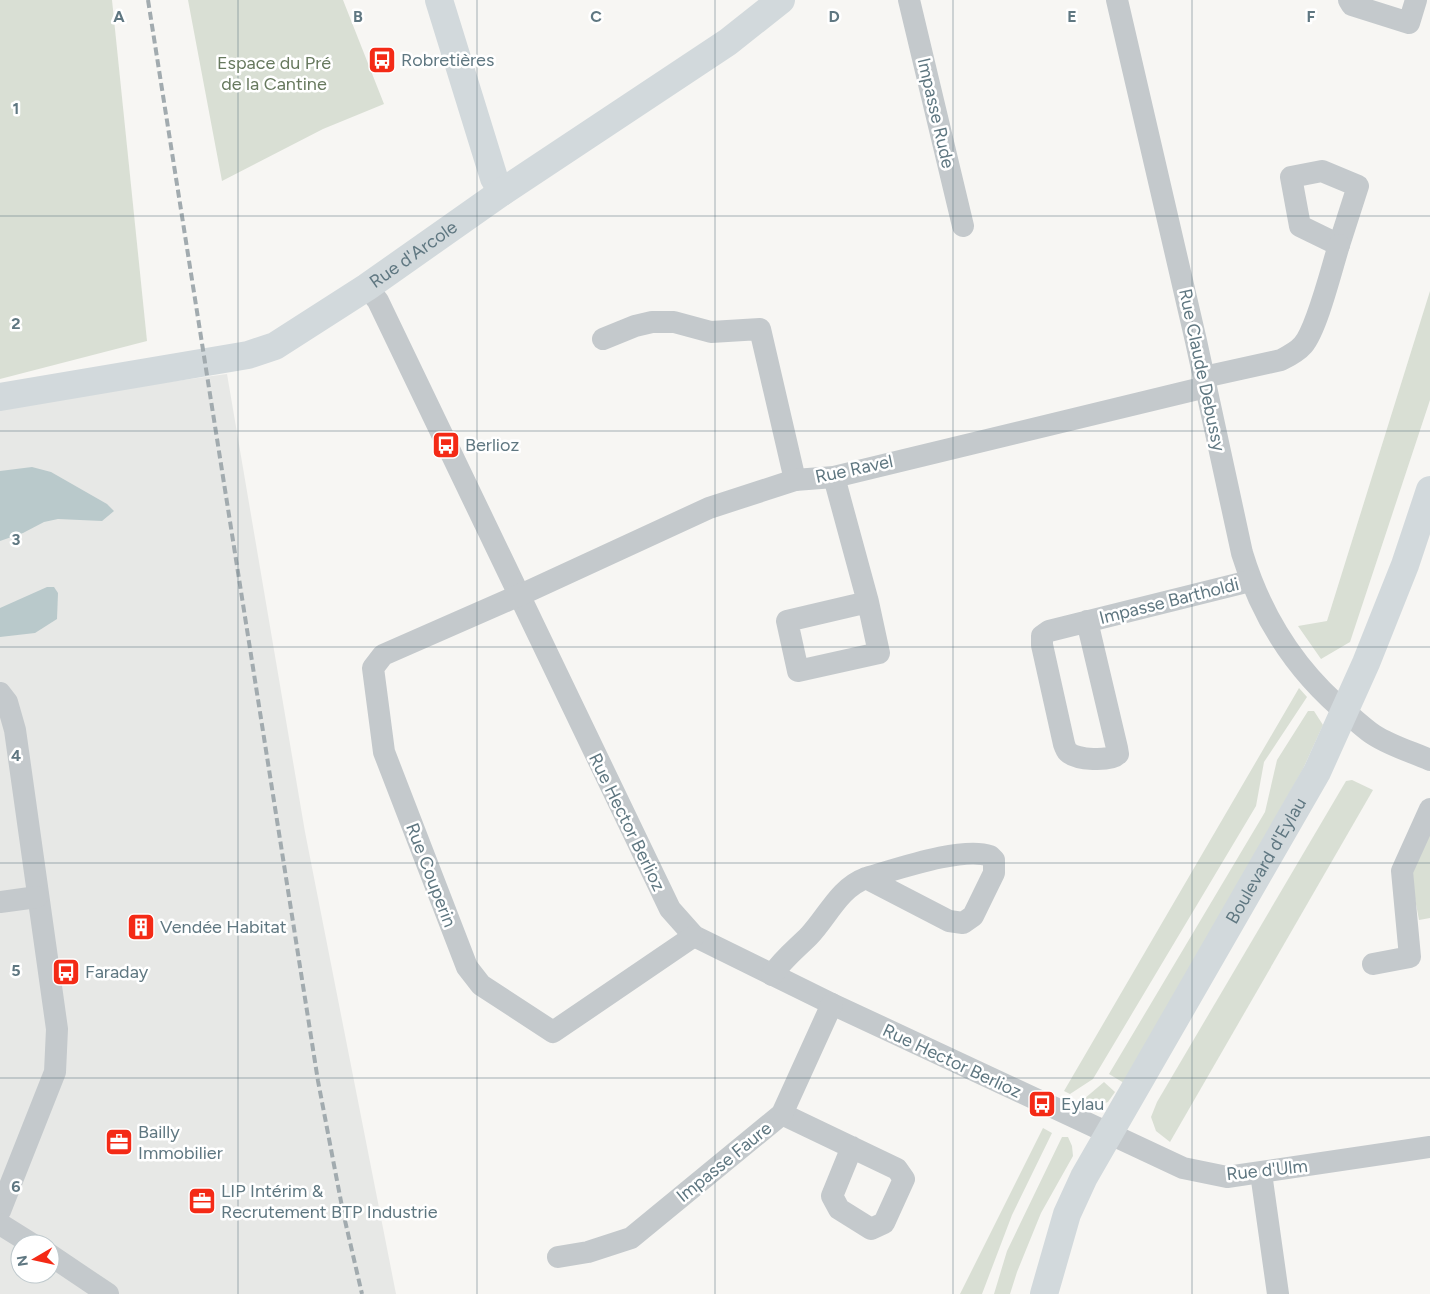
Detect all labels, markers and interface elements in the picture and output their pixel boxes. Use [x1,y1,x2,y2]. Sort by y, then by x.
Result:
text: A [113,7,125,26]
text: B [353,7,363,26]
text: C [590,7,602,26]
text: D [828,7,840,26]
text: E [1067,7,1077,26]
text: F [1307,7,1316,26]
bus stop icon: Robretières [367,45,397,75]
place label: Robretières [401,49,494,71]
park label: Espace du Pré de la Cantine [217,52,331,95]
street label: Impasse Rude [913,56,959,171]
text: 1 [13,99,19,118]
street label: Rue d'Arcole [365,216,462,293]
street label: Rue Claude Debussy [1174,287,1230,454]
text: 2 [11,314,21,333]
bus stop icon: Berlioz [431,430,461,460]
place label: Berlioz [465,434,519,456]
street label: Rue Ravel [813,450,895,488]
text: 3 [12,530,21,549]
street label: Impasse Bartholdi [1097,573,1241,629]
text: 4 [11,746,21,765]
street label: Rue Hector Berlioz [584,749,670,895]
street label: Boulevard d'Eylau [1221,794,1311,928]
street label: Rue Couperin [401,820,461,930]
building icon: Vendée Habitat [126,912,156,942]
place label: Vendée Habitat [160,916,287,938]
bus stop icon: Faraday [51,957,81,987]
text: 5 [11,961,21,980]
place label: Faraday [85,961,149,983]
street label: Rue Hector Berlioz [879,1019,1025,1103]
bus stop icon: Eylau [1027,1089,1057,1119]
place label: Eylau [1061,1093,1104,1115]
street label: Impasse Faure [672,1117,776,1207]
place label: Bailly Immobilier [138,1121,223,1164]
office icon: Bailly Immobilier [104,1127,134,1157]
street label: Rue d'Ulm [1225,1155,1309,1185]
text: 6 [11,1177,21,1196]
place label: LIP Intérim & Recrutement BTP Industrie [221,1180,438,1223]
office icon: LIP Intérim & Recrutement BTP Industrie [187,1186,217,1216]
north arrow [10,1234,60,1284]
text: N [13,1254,32,1268]

